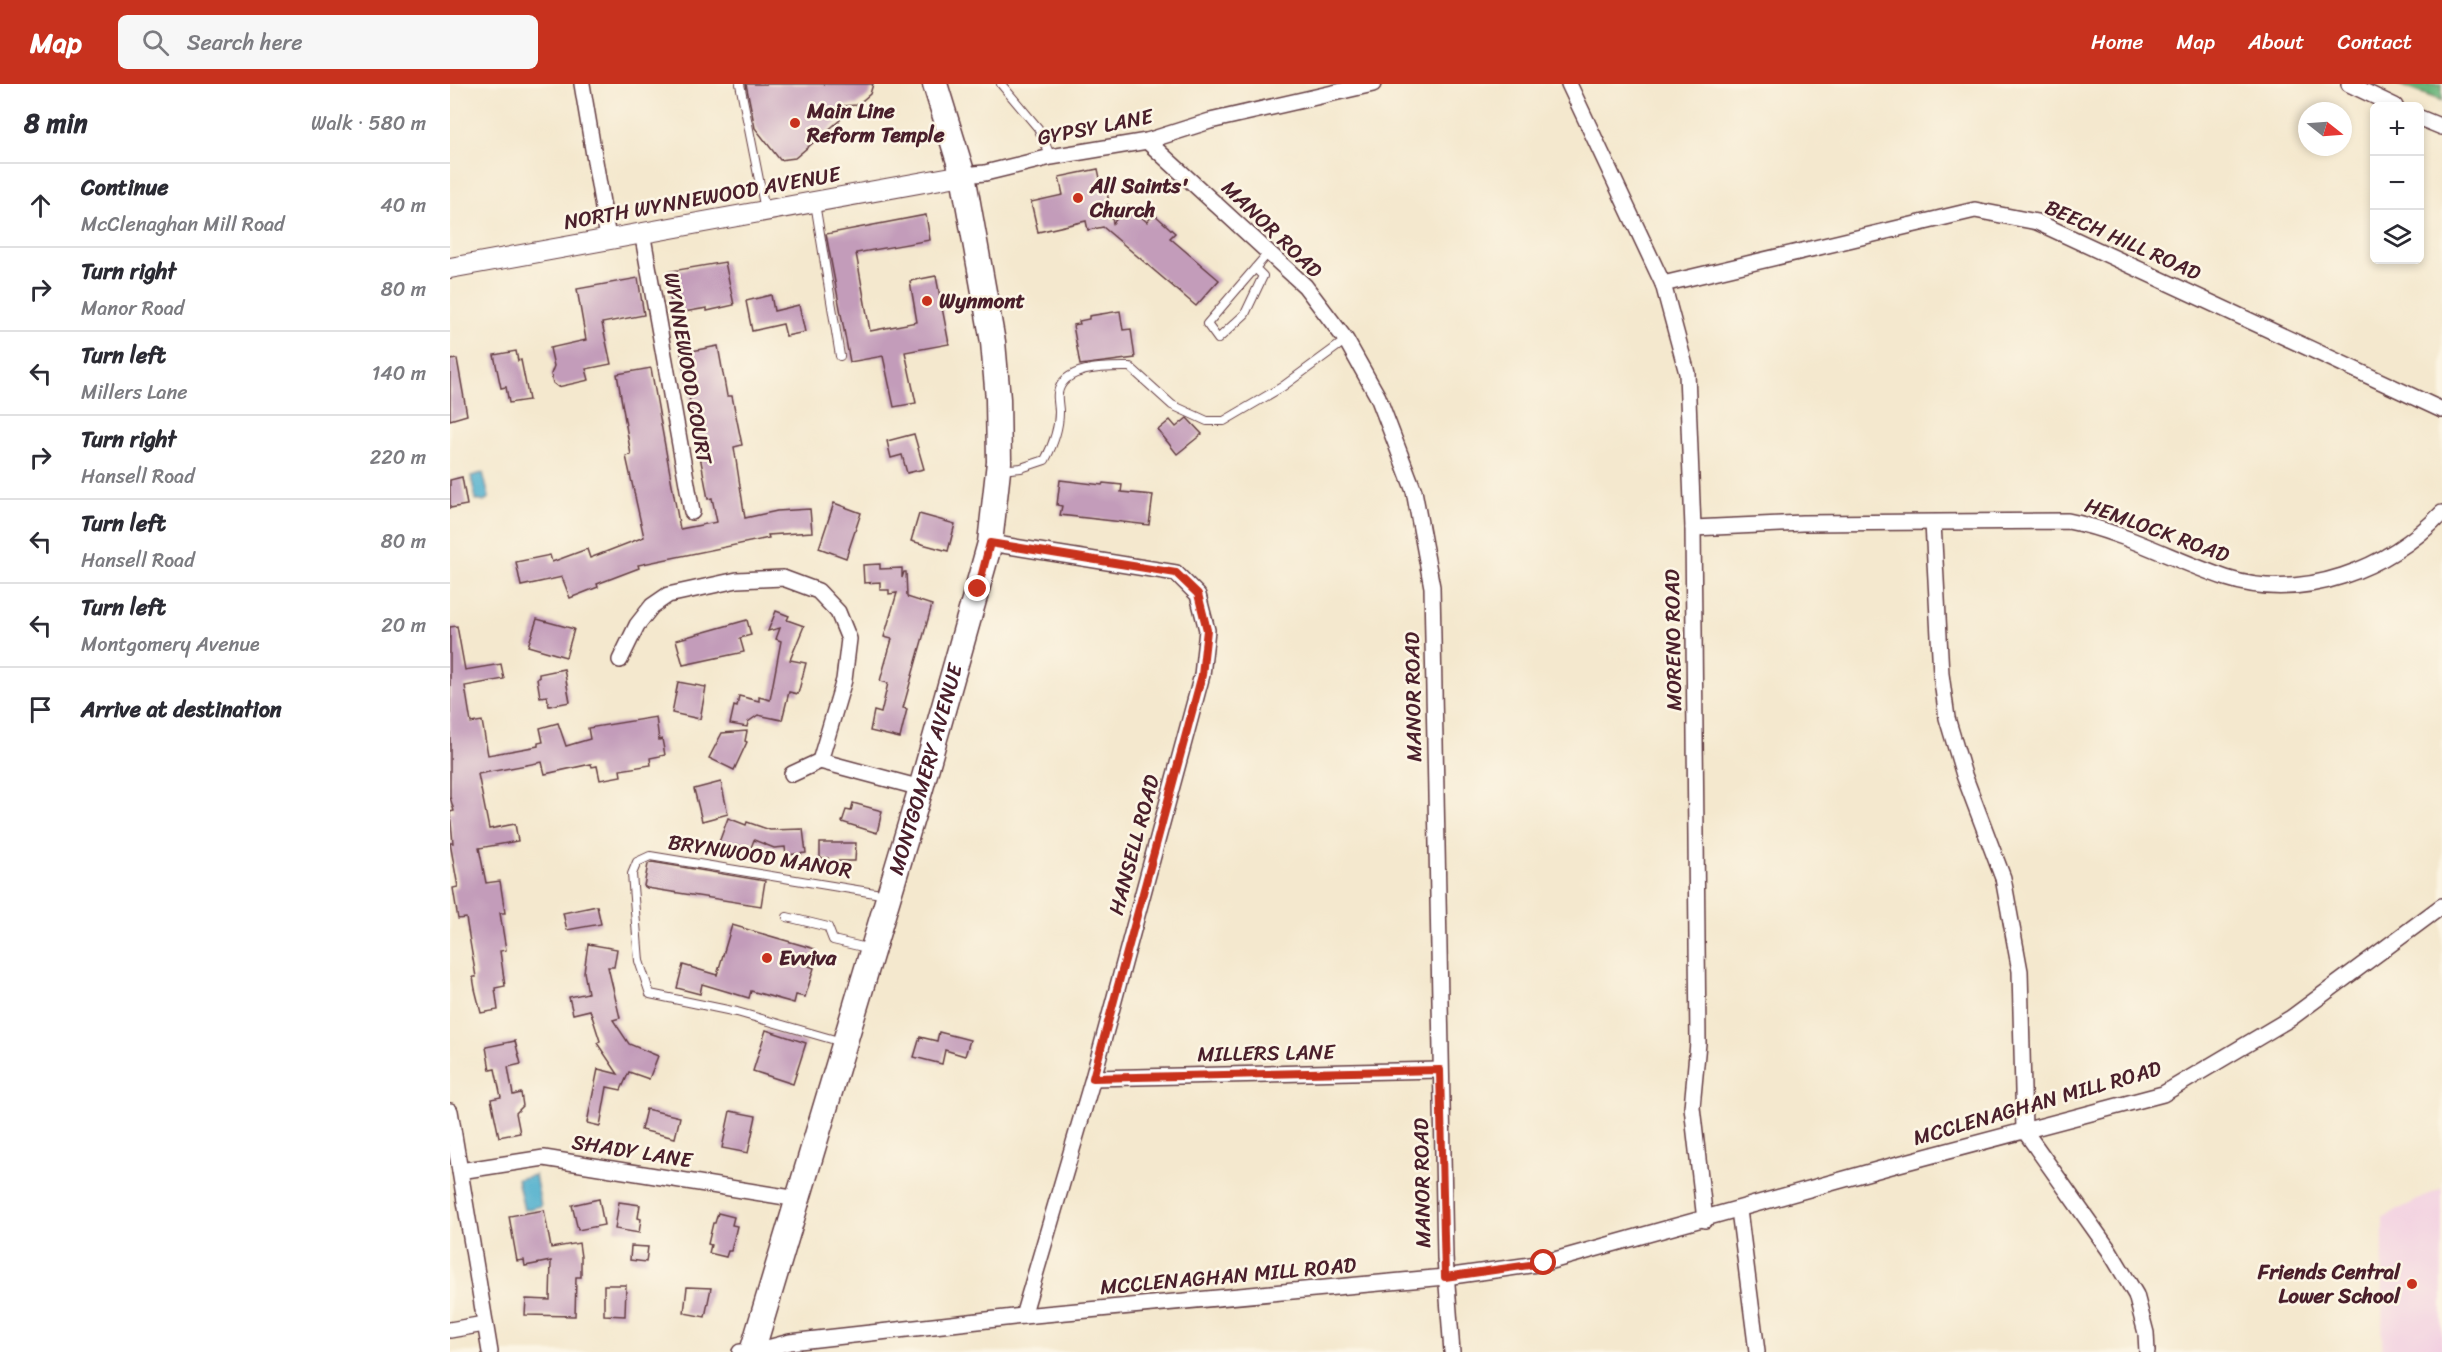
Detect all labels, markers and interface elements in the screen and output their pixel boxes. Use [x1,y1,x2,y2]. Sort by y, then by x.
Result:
search box [118,15,538,69]
text: Map [30,18,82,67]
text: Search here [187,23,303,62]
text: Home [2091,23,2143,61]
text: Map [2176,23,2215,61]
text: About [2248,23,2305,61]
text: Contact [2338,23,2412,61]
icon: search [139,26,172,59]
place label: Main Line Reform Temple [806,92,945,154]
street label: GYPSY LANE [1034,97,1157,157]
text: 8 min [24,100,88,146]
north arrow [2298,102,2352,156]
map controls [2370,102,2424,264]
button: + [2370,102,2424,156]
text: Walk · 580 m [311,106,426,141]
marker: Main Line Reform Temple [788,116,802,130]
street label: NORTH WYNNEWOOD AVENUE [561,155,845,241]
button: − [2370,156,2424,210]
place label: All Saints' Church [1089,167,1189,229]
text: Continue [81,168,169,207]
street label: MANOR ROAD [1212,170,1332,288]
text: 40 m [380,188,426,223]
icon: ahead [24,189,57,222]
street label: BEECH HILL ROAD [2039,189,2208,292]
marker: All Saints' Church [1071,191,1085,205]
text: McClenaghan Mill Road [81,207,285,242]
button: layers [2370,210,2424,264]
text: Turn right [81,252,176,291]
street label: WYNNEWOOD COURT [652,269,724,468]
text: 80 m [381,272,426,307]
icon: right [24,273,57,306]
place label: Wynmont [939,282,1026,320]
text: Manor Road [81,291,184,326]
marker: Wynmont [920,294,934,308]
text: Turn left [81,336,166,375]
text: 140 m [372,356,426,391]
icon: left [24,357,57,390]
text: Millers Lane [81,375,187,410]
text: Turn right [81,420,176,459]
text: 220 m [370,440,426,475]
icon: right [24,441,57,474]
text: Hansell Road [81,459,195,494]
street label: HEMLOCK ROAD [2079,486,2235,574]
text: Turn left [81,504,166,543]
text: 80 m [381,524,426,559]
icon: left [24,525,57,558]
text: Hansell Road [81,543,195,578]
street label: MORENO ROAD [1653,568,1693,711]
route end [964,575,990,601]
text: Turn left [81,588,166,627]
text: 20 m [381,608,426,643]
icon: left [24,609,57,642]
text: Montgomery Avenue [81,627,260,662]
street label: MANOR ROAD [1393,631,1433,762]
street label: MONTGOMERY AVENUE [877,658,974,880]
text: Arrive at destination [81,690,282,729]
icon: arrive [24,693,57,726]
street label: HANSELL ROAD [1097,770,1171,919]
street label: BRYNWOOD MANOR [665,823,855,889]
place label: Evviva [779,939,838,977]
marker: Evviva [760,951,774,965]
street label: MILLERS LANE [1197,1033,1336,1073]
street label: MCCLENAGHAN MILL ROAD [1908,1049,2166,1157]
street label: MANOR ROAD [1402,1117,1442,1248]
street label: SHADY LANE [569,1123,696,1179]
street label: MCCLENAGHAN MILL ROAD [1098,1246,1358,1306]
route start [1530,1249,1556,1275]
place label: Friends Central Lower School [2257,1253,2401,1315]
marker: Friends Central Lower School [2405,1277,2419,1291]

